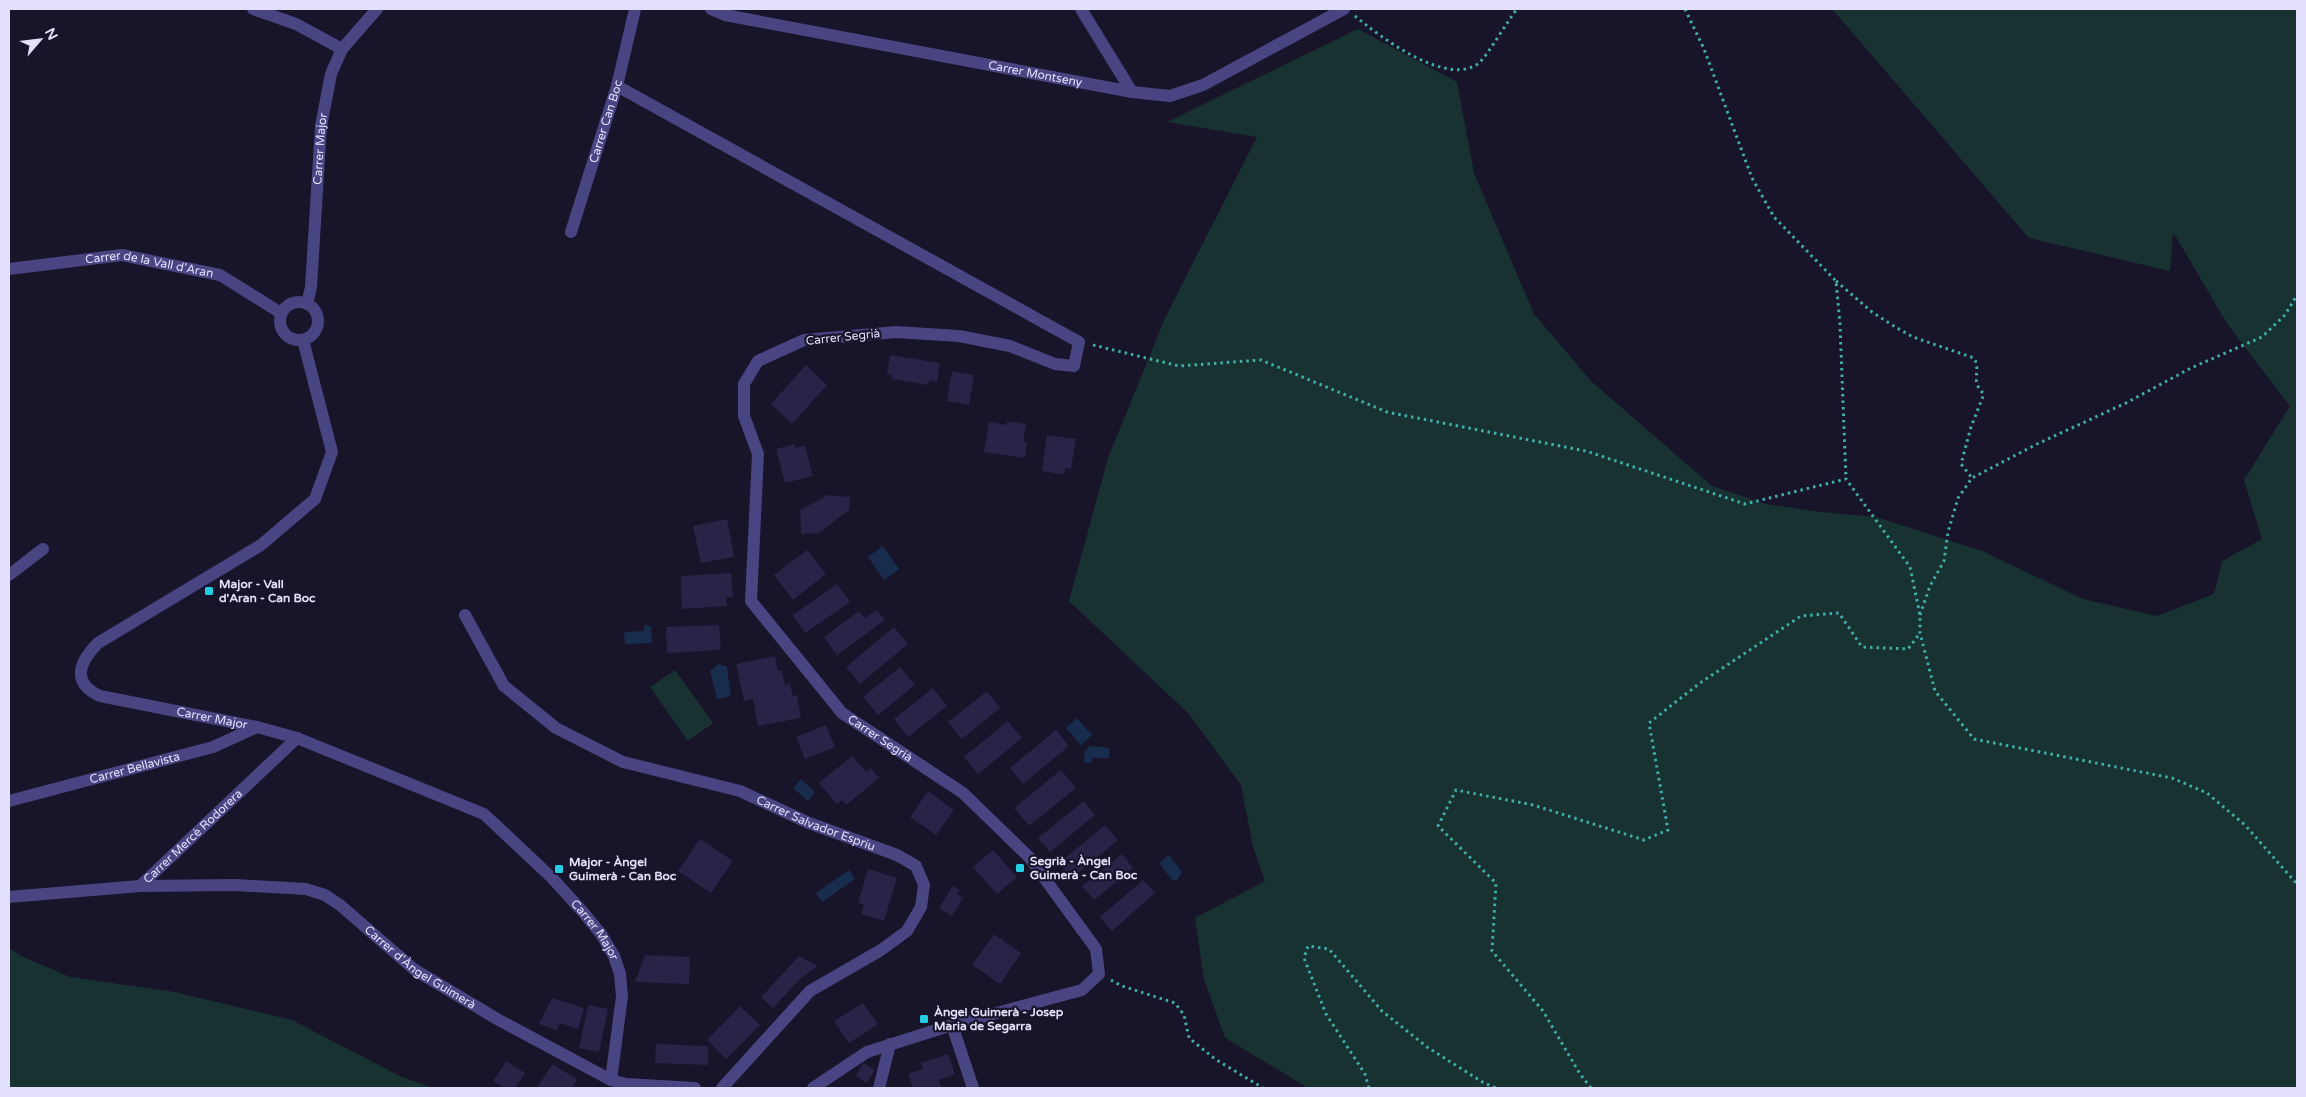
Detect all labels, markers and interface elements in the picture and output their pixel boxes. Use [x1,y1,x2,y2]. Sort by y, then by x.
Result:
north arrow [15,15,65,65]
text: N [41,25,61,43]
street label: Carrer Montseny [987,58,1084,90]
street label: Carrer Can Boc [586,79,625,165]
street label: Carrer Major [310,111,330,185]
street label: Carrer de la Vall d'Aran [84,248,215,281]
street label: Carrer Segrià [805,326,881,348]
place label: Major - Vall d'Aran - Can Boc [219,577,316,605]
marker: Major - Vall d'Aran - Can Boc [203,585,215,597]
street label: Carrer Major [175,704,249,732]
street label: Carrer Segrià [845,712,915,765]
street label: Carrer Bellavista [88,749,181,786]
street label: Carrer Mercè Rodorera [140,786,245,886]
street label: Carrer Salvador Espriu [754,793,877,854]
place label: Segrià - Àngel Guimerà - Can Boc [1030,854,1138,882]
place label: Major - Àngel Guimerà - Can Boc [569,855,677,883]
marker: Segrià - Àngel Guimerà - Can Boc [1014,862,1026,874]
marker: Major - Àngel Guimerà - Can Boc [553,863,565,875]
street label: Carrer Major [568,897,622,962]
street label: Carrer d'Àngel Guimerà [362,923,478,1012]
place label: Àngel Guimerà - Josep Maria de Segarra [934,1005,1064,1034]
marker: Àngel Guimerà - Josep Maria de Segarra [918,1013,930,1025]

